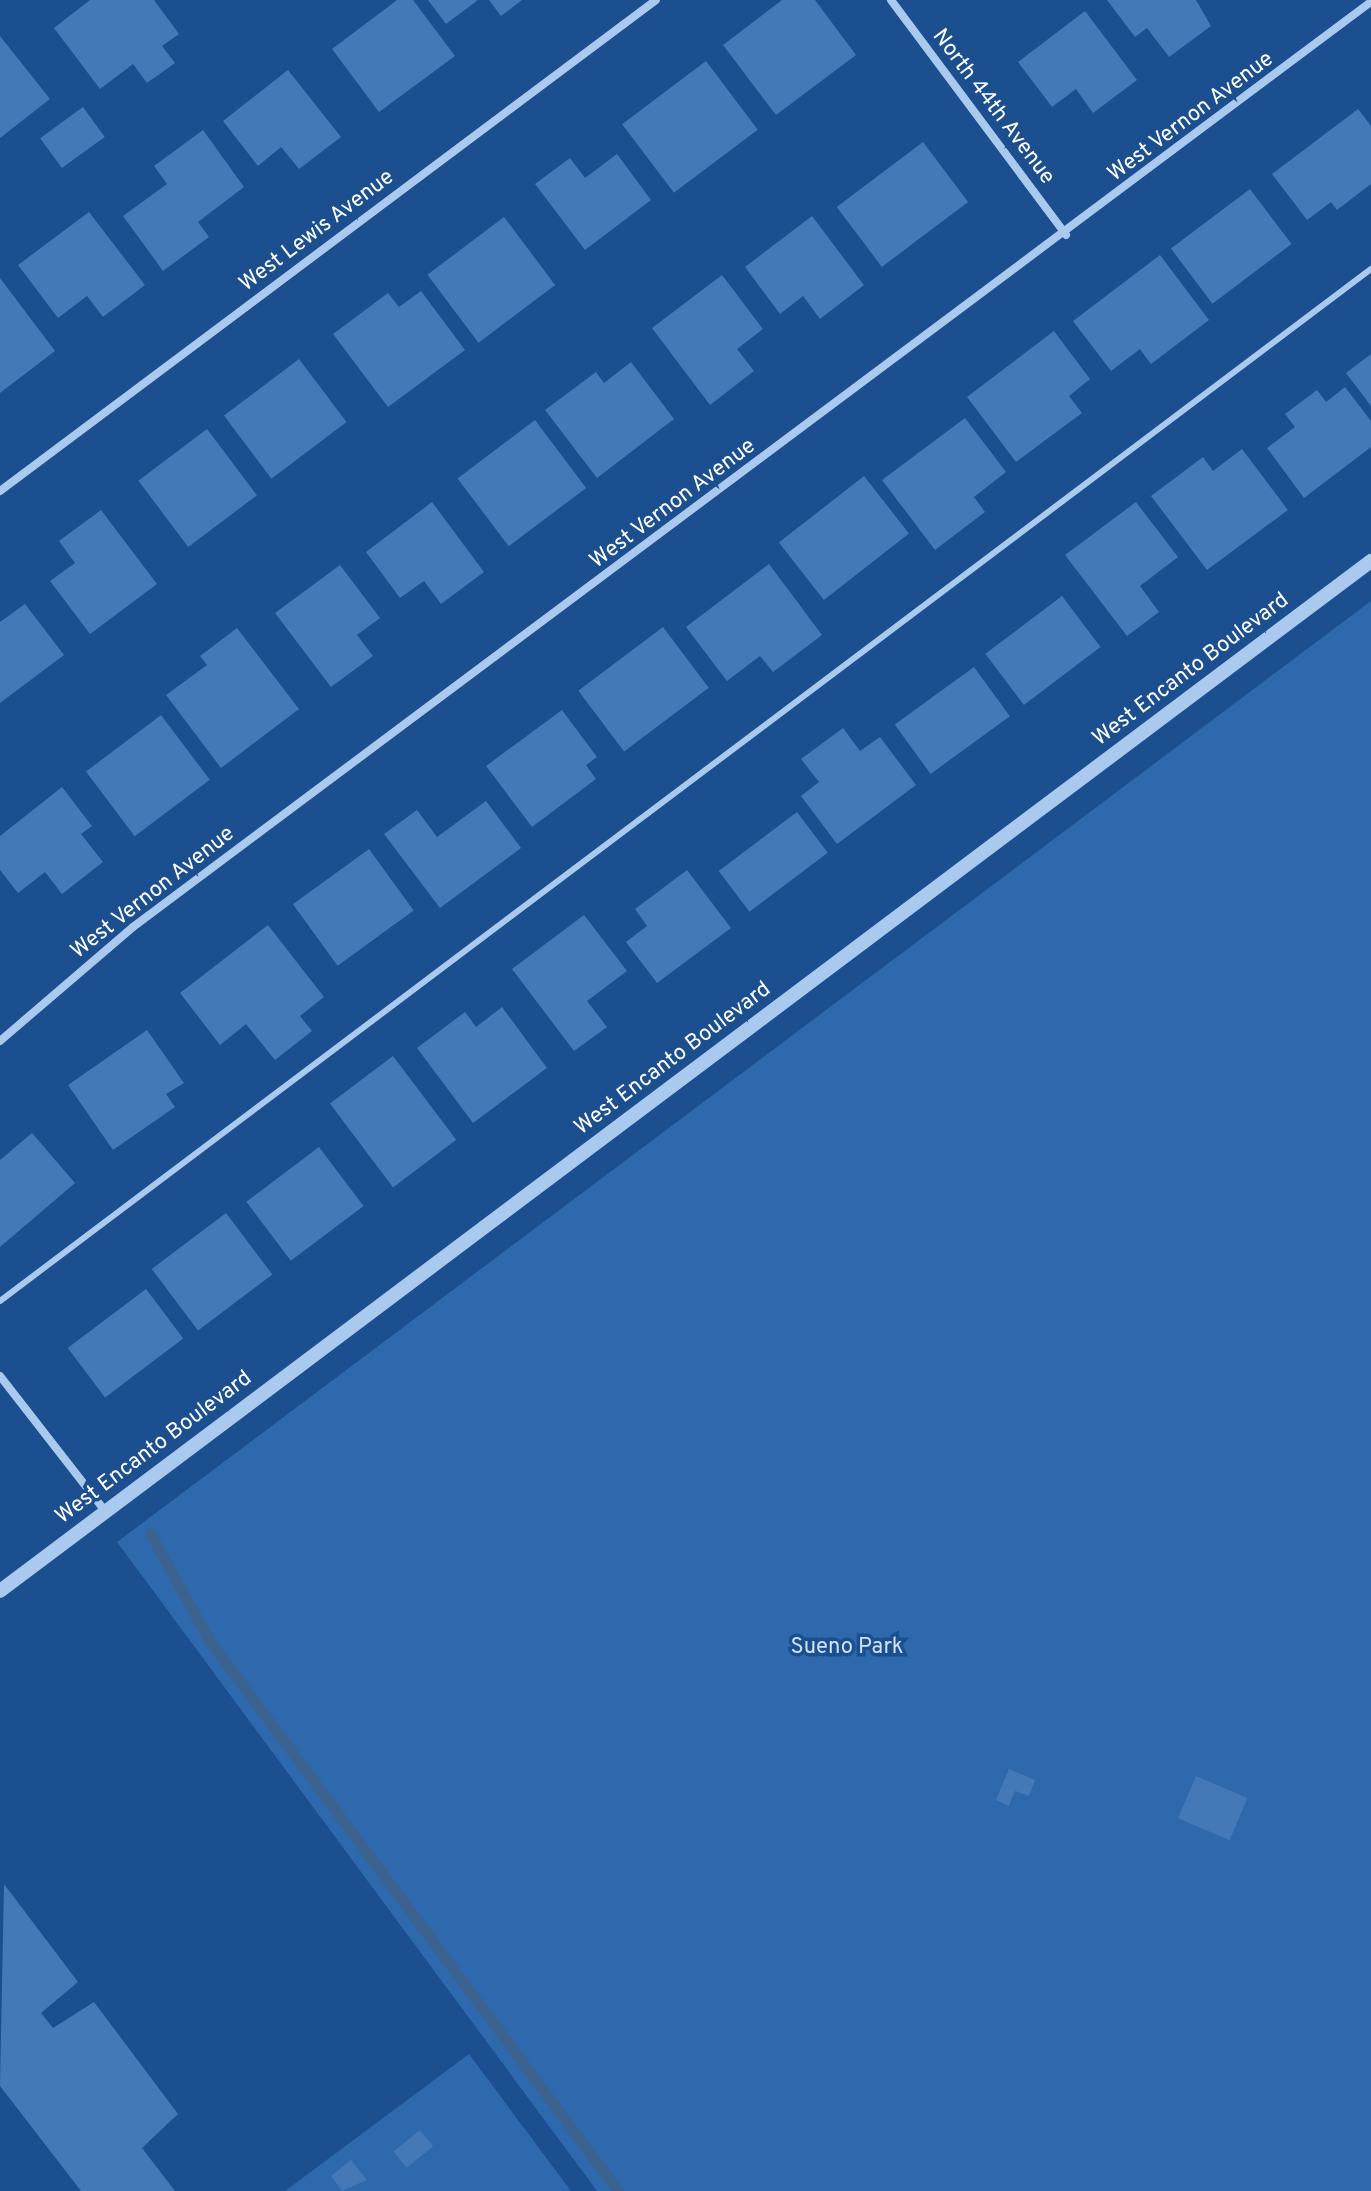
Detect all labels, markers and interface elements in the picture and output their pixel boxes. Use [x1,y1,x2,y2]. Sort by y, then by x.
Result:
street label: North 44th Avenue [926,24,1060,190]
street label: West Vernon Avenue [1102,46,1280,188]
street label: West Lewis Avenue [234,164,400,298]
street label: West Vernon Avenue [584,433,762,575]
street label: West Encanto Boulevard [1088,588,1294,752]
street label: West Vernon Avenue [65,820,241,966]
street label: West Encanto Boulevard [570,977,776,1141]
street label: West Encanto Boulevard [51,1366,257,1530]
park label: Sueno Park [790,1635,904,1661]

